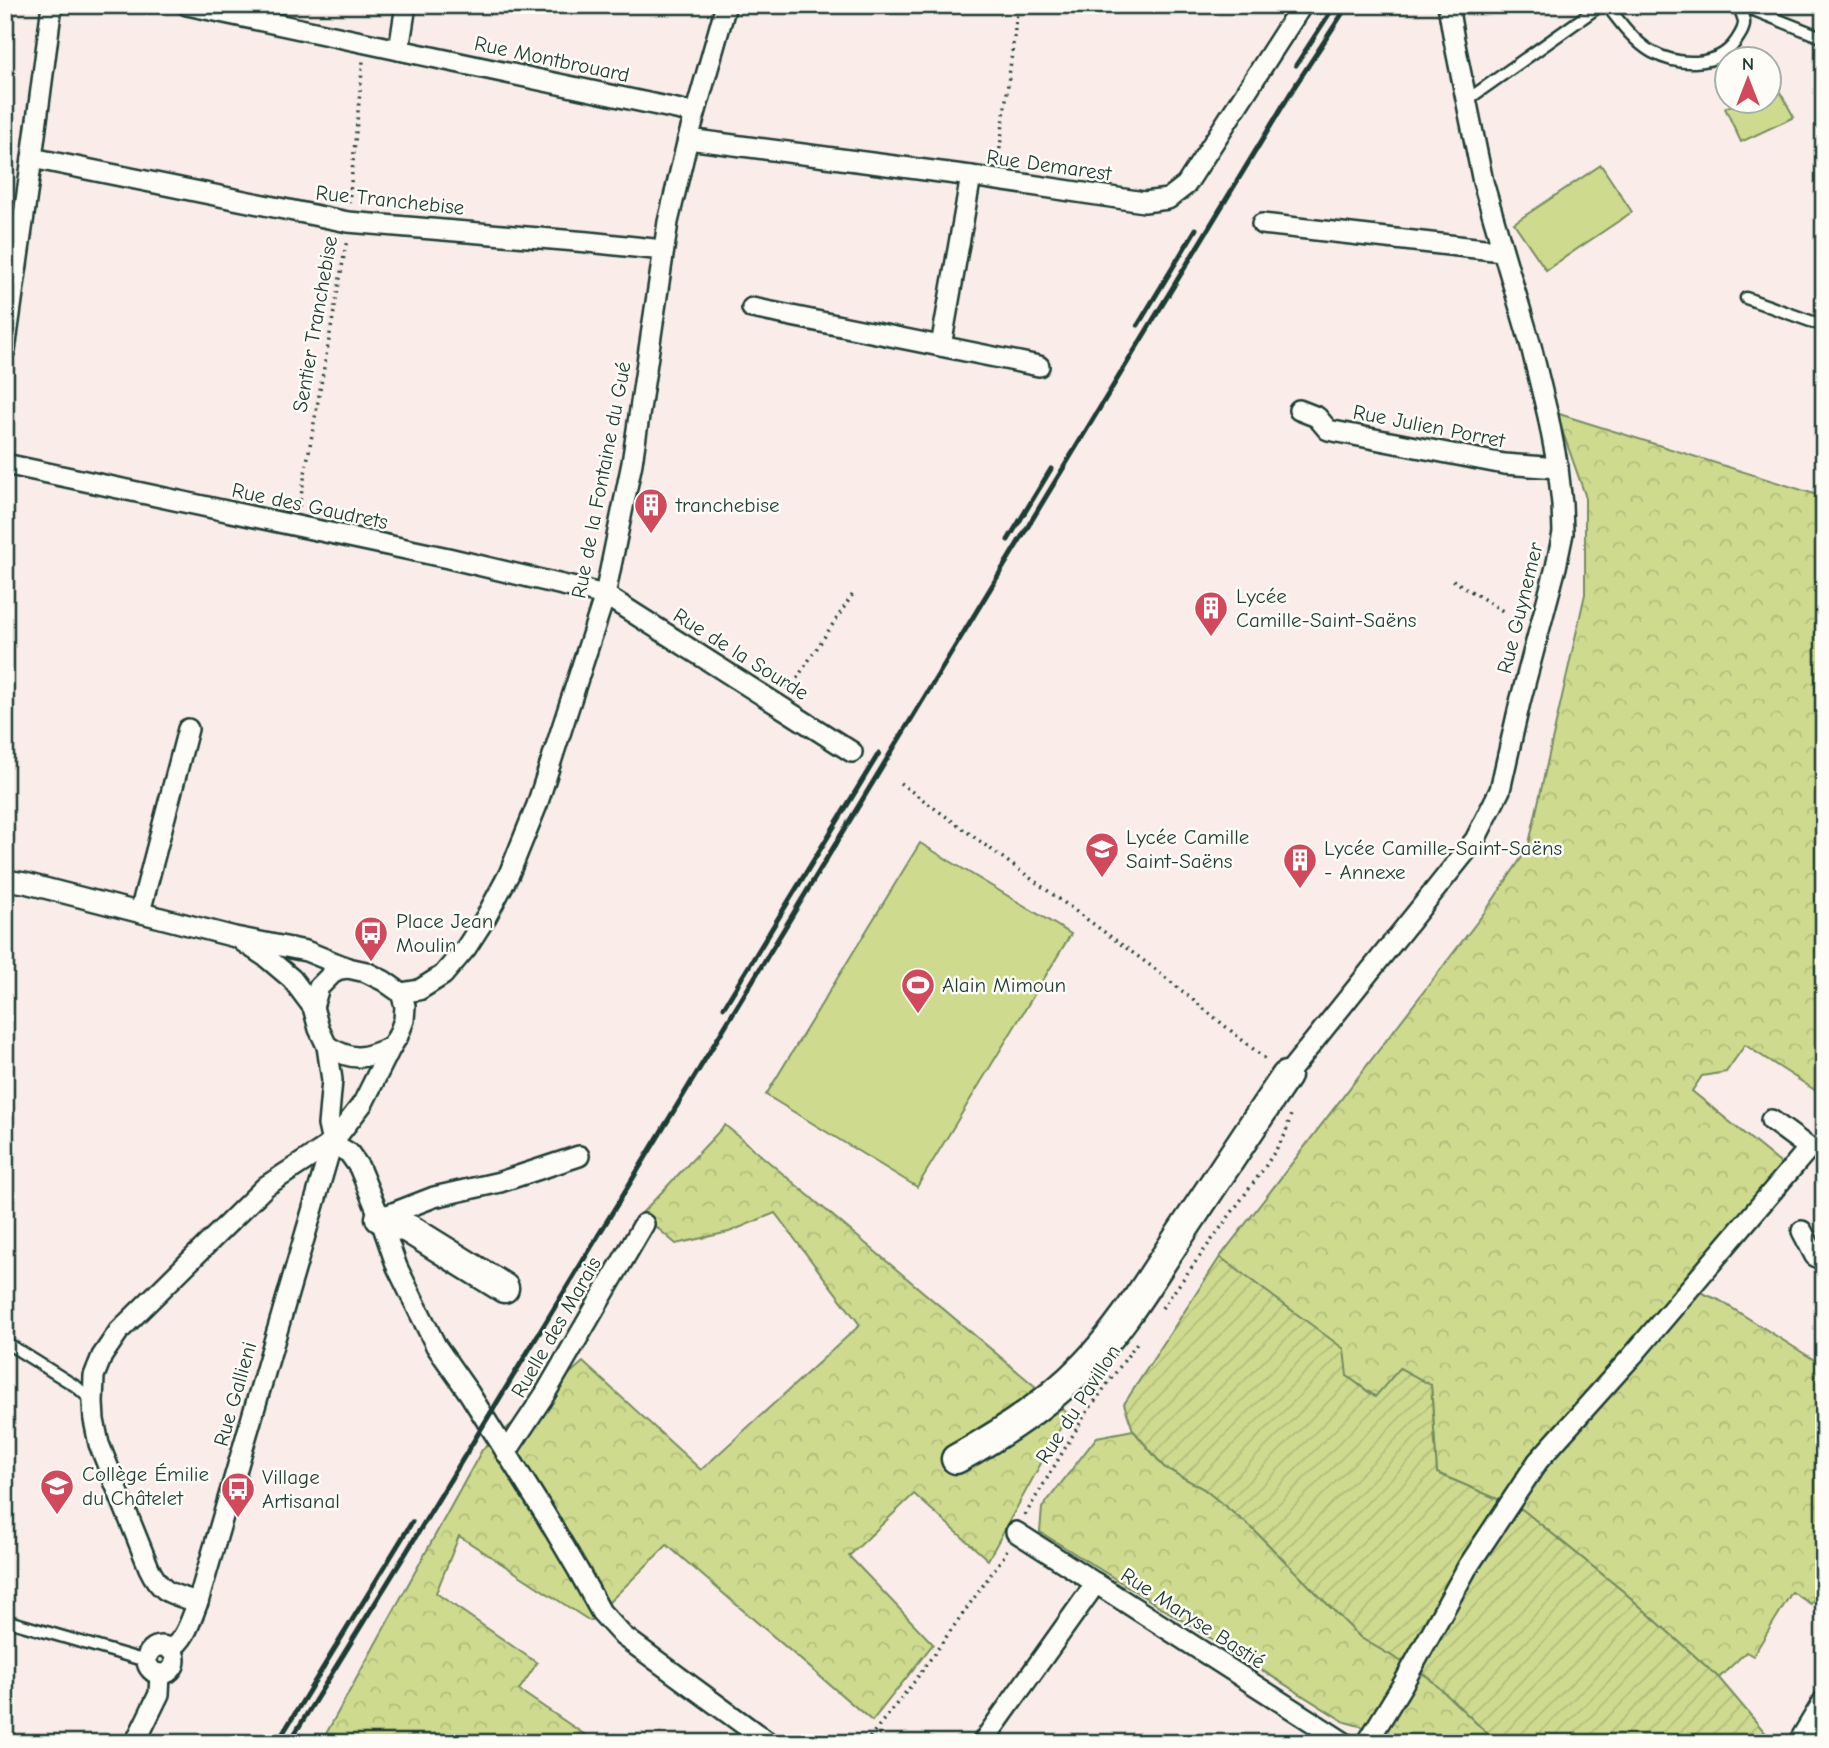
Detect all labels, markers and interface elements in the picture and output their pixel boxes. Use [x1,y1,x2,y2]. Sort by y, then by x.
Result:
street label: Rue Montbrouard [472,31,632,87]
north arrow [1714,46,1784,116]
text: N [1742,53,1754,75]
street label: Rue Demarest [985,144,1114,186]
street label: Rue Tranchebise [315,180,465,220]
street label: Sentier Tranchebise [288,234,342,414]
street label: Rue de la Fontaine du Gué [566,359,636,601]
street label: Rue Julien Porret [1351,399,1508,453]
street label: Rue des Gaudrets [230,478,390,534]
building icon: tranchebise [632,486,670,535]
place label: tranchebise [675,493,780,517]
street label: Rue Guynemer [1492,539,1548,676]
place label: Lycée Camille-Saint-Saëns [1236,584,1417,632]
building icon: Lycée Camille-Saint-Saëns [1192,589,1230,638]
street label: Rue de la Sourde [669,603,813,705]
place label: Lycée Camille Saint-Saëns [1126,825,1249,873]
school or university icon: Lycée Camille Saint-Saëns [1083,830,1121,879]
place label: Lycée Camille-Saint-Saëns - Annexe [1324,836,1562,884]
building icon: Lycée Camille-Saint-Saëns - Annexe [1281,841,1319,890]
place label: Place Jean Moulin [396,909,493,957]
bus stop icon: Place Jean Moulin [352,914,390,963]
sports icon: Alain Mimoun [899,966,937,1015]
place label: Alain Mimoun [942,973,1066,997]
street label: Ruelle des Marais [506,1252,606,1402]
street label: Rue Gallieni [209,1339,261,1449]
street label: Rue du Pavillon [1031,1340,1125,1468]
place label: Collège Émilie du Châtelet [82,1462,209,1510]
place label: Village Artisanal [262,1465,340,1513]
school or university icon: Collège Émilie du Châtelet [38,1467,76,1516]
bus stop icon: Village Artisanal [219,1470,257,1519]
street label: Rue Maryse Bastié [1116,1562,1270,1674]

